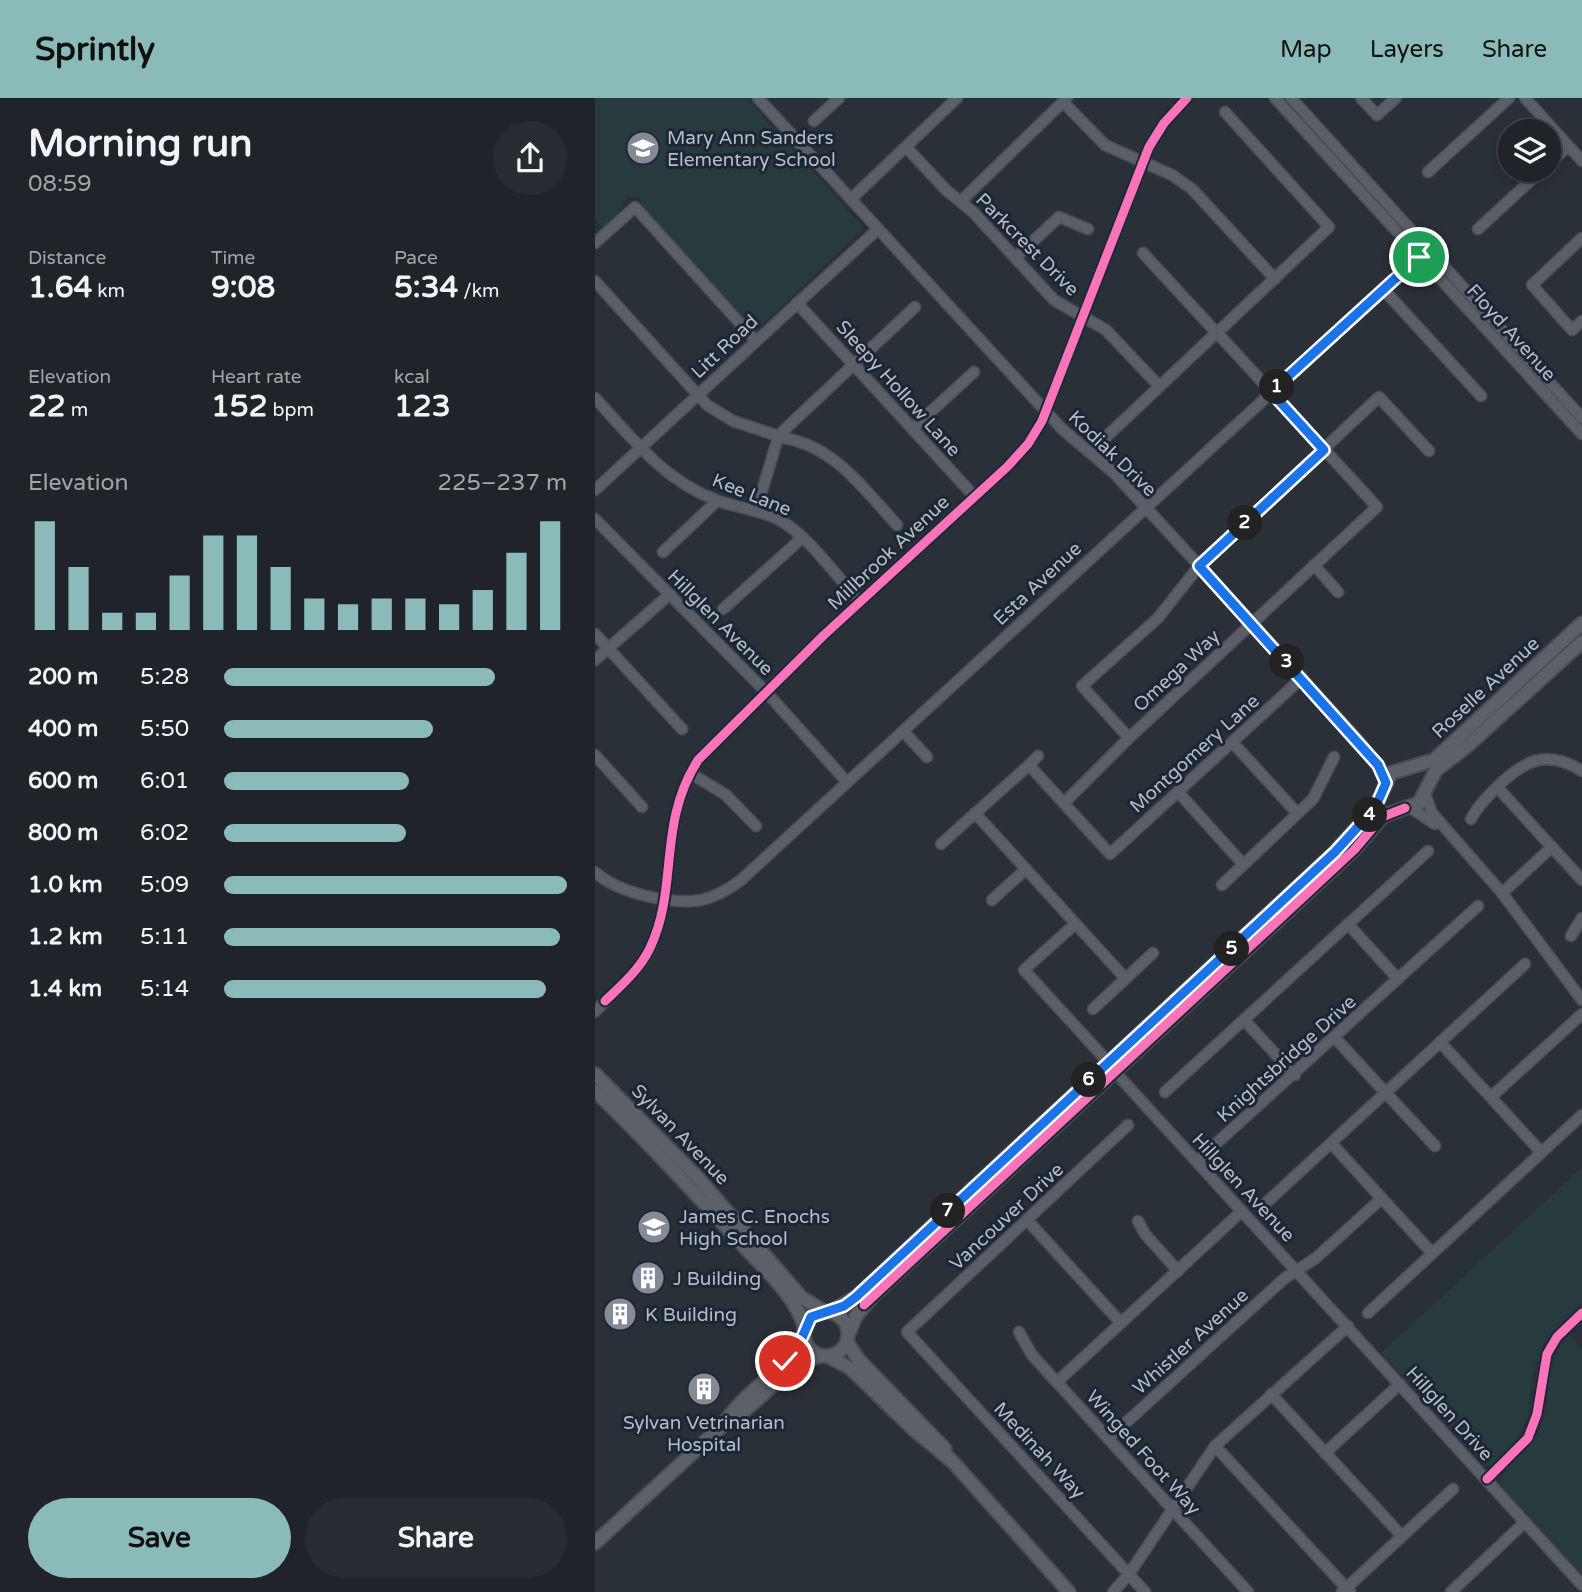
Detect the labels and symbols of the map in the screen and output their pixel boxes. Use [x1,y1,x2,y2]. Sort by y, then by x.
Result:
place label: Mary Ann Sanders Elementary School [667,127,836,171]
school or university icon: Mary Ann Sanders Elementary School [624,129,662,167]
street label: Parkcrest Drive [971,189,1083,301]
pin [1389,227,1449,287]
street label: Floyd Avenue [1462,280,1560,386]
street label: Litt Road [687,310,762,383]
street label: Sleepy Hollow Lane [831,316,965,461]
pin: 1 [1259,370,1295,404]
street label: Kodiak Drive [1064,406,1161,501]
street label: Kee Lane [709,469,794,521]
street label: Millbrook Avenue [823,491,954,615]
pin: 2 [1227,506,1263,540]
street label: Esta Avenue [989,538,1086,630]
street label: Hillglen Avenue [663,565,778,680]
street label: Omega Way [1129,625,1224,716]
street label: Roselle Avenue [1428,633,1544,743]
pin: 3 [1269,644,1305,680]
street label: Montgomery Lane [1126,690,1264,818]
pin: 4 [1353,798,1387,832]
pin: 5 [1215,932,1249,966]
street label: Knightsbridge Drive [1213,991,1361,1127]
pin: 6 [1071,1062,1107,1098]
street label: Sylvan Avenue [627,1080,734,1190]
street label: Hillglen Avenue [1187,1129,1299,1247]
street label: Vancouver Drive [945,1158,1068,1275]
pin: 7 [931,1194,965,1228]
place label: James C. Enochs High School [679,1206,830,1250]
school or university icon: James C. Enochs High School [635,1208,673,1246]
building icon: J Building [629,1259,667,1297]
place label: J Building [673,1268,761,1290]
street label: Whistler Avenue [1128,1284,1253,1399]
building icon: K Building [601,1295,639,1333]
place label: K Building [645,1304,737,1326]
pin [755,1331,815,1391]
street label: Hillglen Drive [1401,1362,1497,1465]
building icon: Sylvan Vetrinarian Hospital [685,1370,723,1408]
street label: Winged Foot Way [1081,1386,1205,1520]
street label: Medinah Way [989,1398,1089,1503]
place label: Sylvan Vetrinarian Hospital [623,1412,785,1456]

